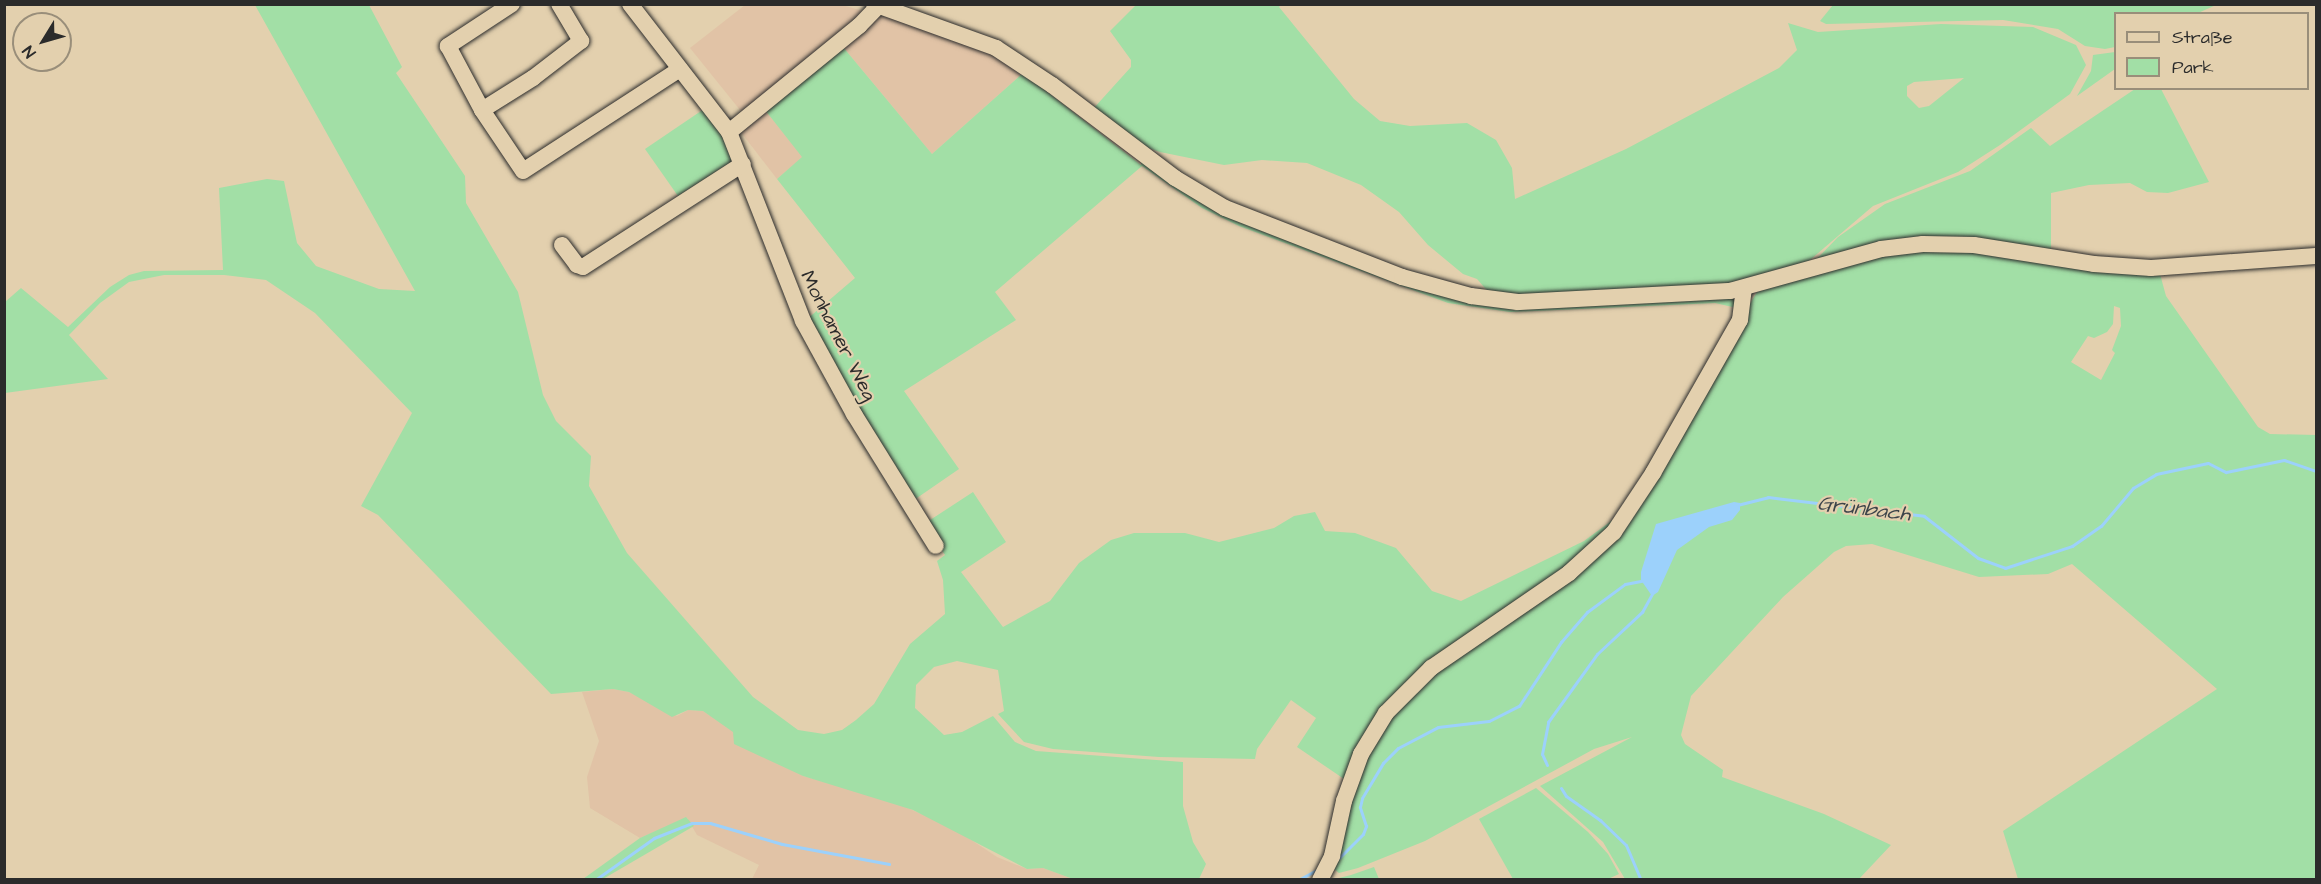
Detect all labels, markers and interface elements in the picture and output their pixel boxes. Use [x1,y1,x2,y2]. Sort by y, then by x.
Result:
north arrow [12,12,72,72]
legend [2114,12,2309,90]
text: Straße [2172,25,2232,50]
text: N [17,41,41,62]
text: Park [2172,55,2214,80]
street label: Monhamer Weg [795,267,881,405]
water label: Grünbach [1816,491,1912,527]

